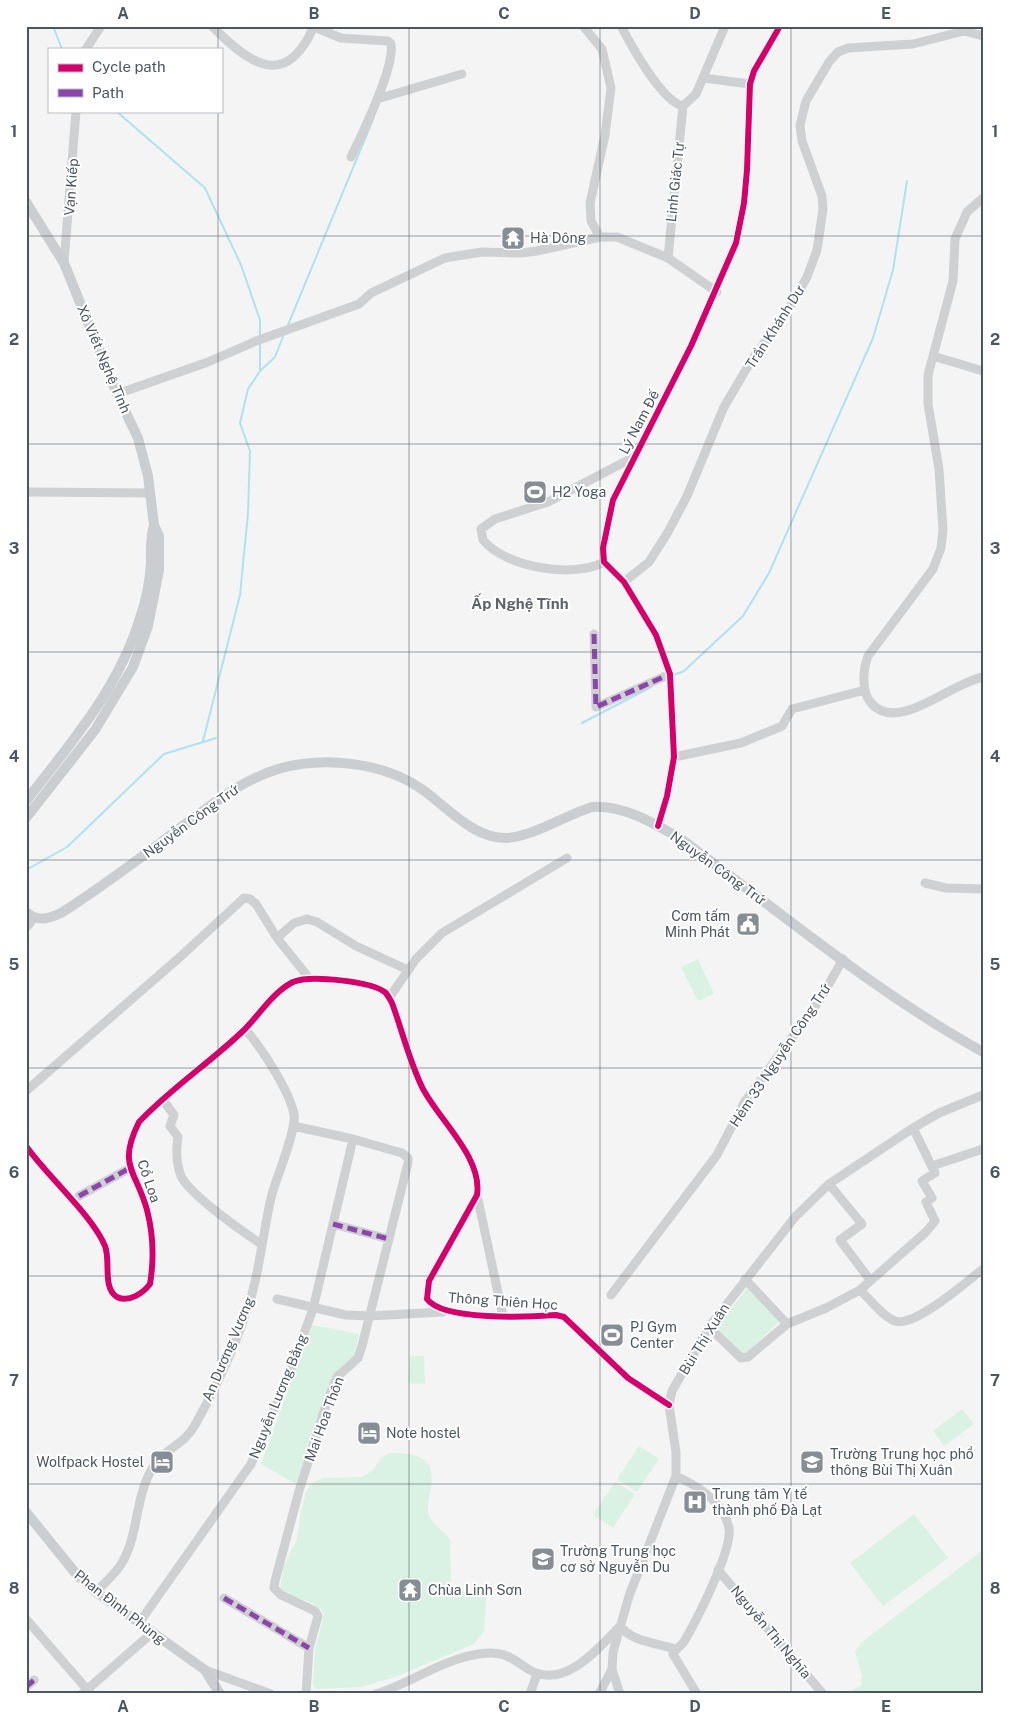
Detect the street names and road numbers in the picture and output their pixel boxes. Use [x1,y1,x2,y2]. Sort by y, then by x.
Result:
street label: Linh Giác Tự [663,140,687,223]
street label: Vạn Kiếp [61,158,81,216]
street label: Trần Khánh Dư [742,282,808,372]
street label: Xô Viết Nghệ Tĩnh [74,302,134,416]
street label: Lý Nam Đế [616,387,663,457]
street label: Nguyễn Công Trứ [140,781,243,861]
street label: Nguyễn Công Trứ [667,828,770,908]
street label: Hẻm 33 Nguyễn Công Trứ [726,980,834,1130]
street label: Cổ Loa [134,1157,164,1205]
street label: Thông Thiên Học [448,1289,558,1313]
street label: An Dương Vương [199,1294,257,1404]
street label: Bùi Thị Xuân [676,1300,732,1378]
street label: Nguyễn Lương Bằng [246,1331,310,1461]
street label: Mai Hoa Thôn [301,1374,347,1464]
street label: Phan Đình Phùng [71,1566,169,1648]
street label: Nguyễn Thị Nghĩa [728,1582,814,1682]

